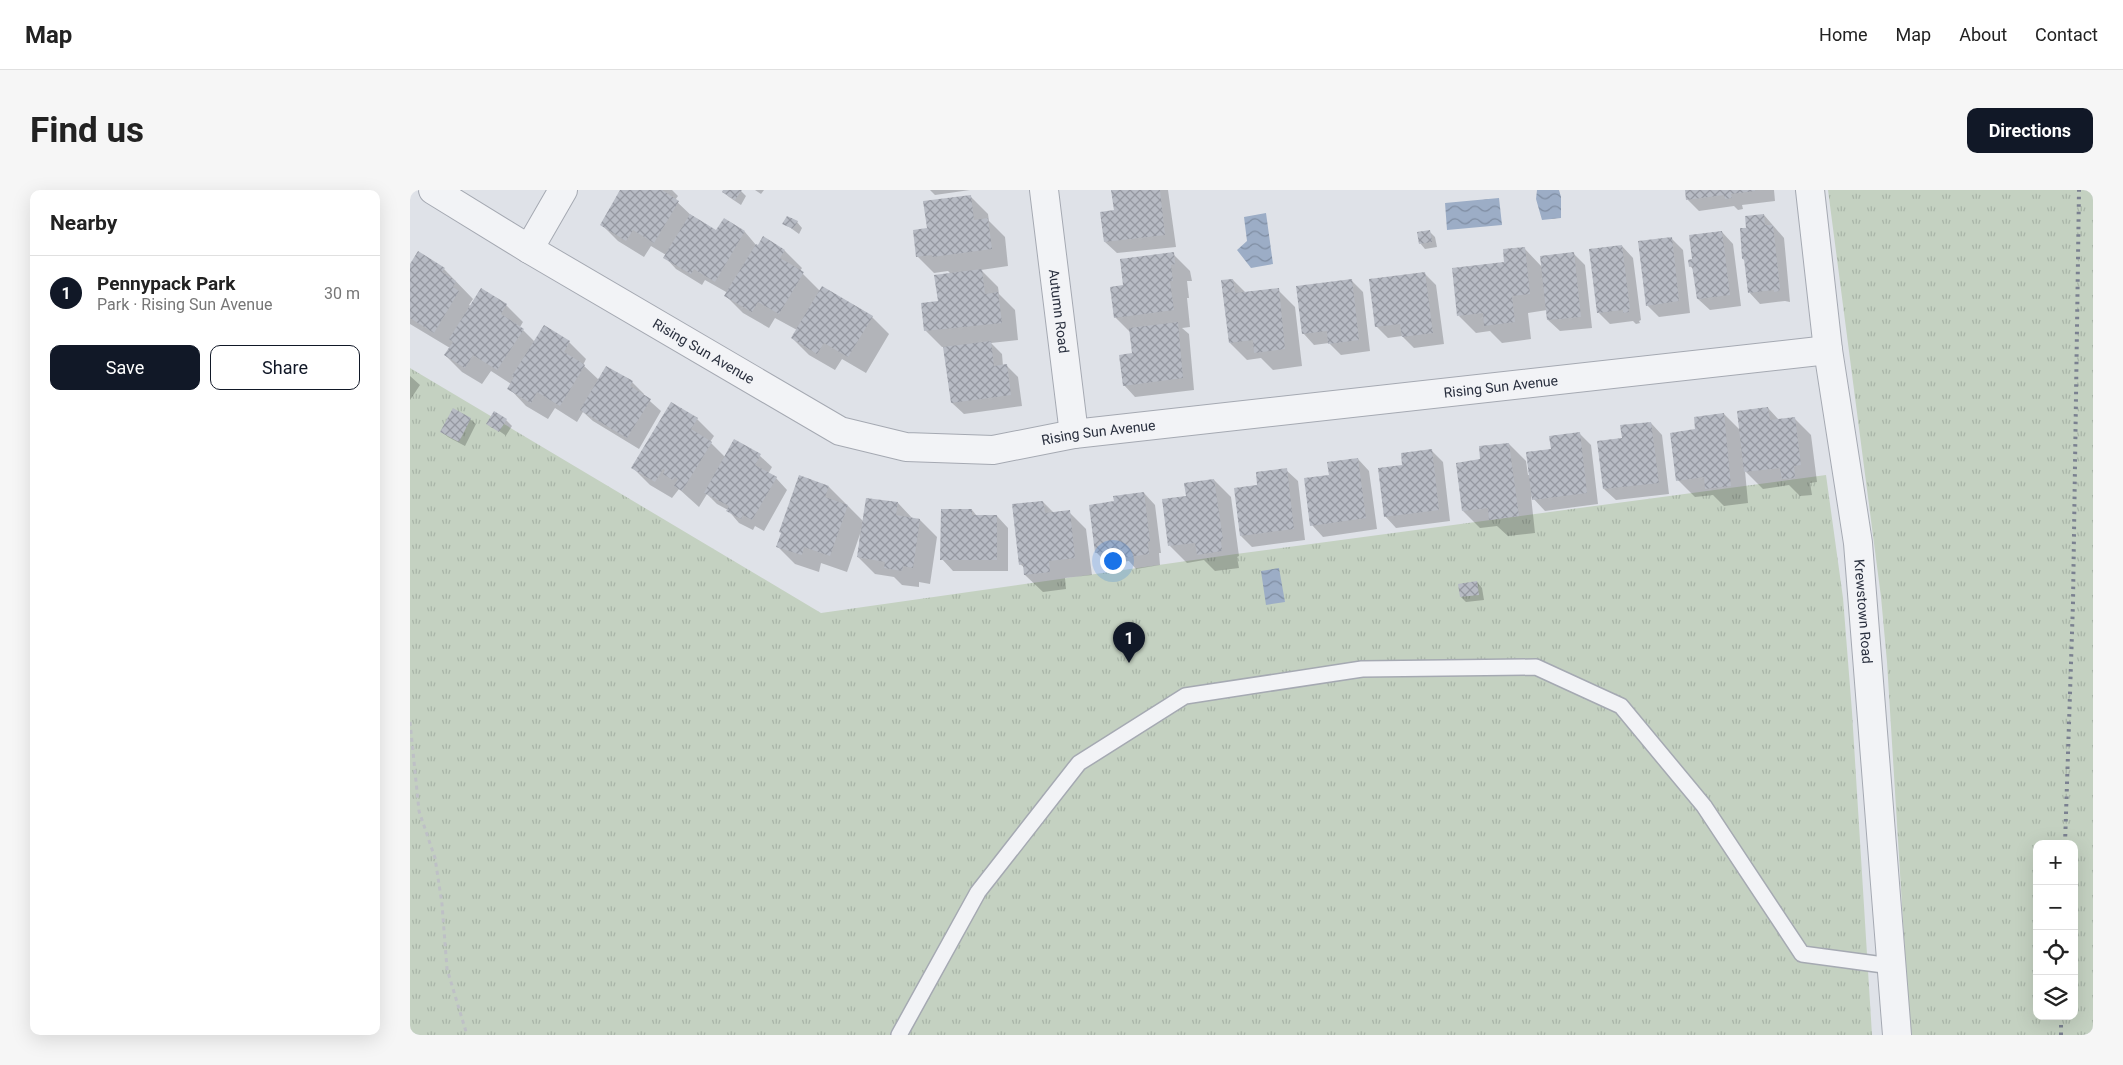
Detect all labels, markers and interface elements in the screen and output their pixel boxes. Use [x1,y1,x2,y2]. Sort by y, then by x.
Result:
text: Map [25,21,72,49]
text: Home [1819,24,1868,45]
text: Map [1896,24,1931,45]
text: About [1959,24,2007,45]
text: Contact [2035,24,2098,45]
button: Directions [1967,108,2093,153]
text: Find us [30,110,144,151]
text: Nearby [50,211,117,235]
street label: Autumn Road [1046,268,1072,354]
text: Pennypack Park [97,272,235,295]
text: 1 [61,284,71,303]
text: 30 m [324,284,360,303]
text: Park · Rising Sun Avenue [97,295,273,314]
street label: Rising Sun Avenue [650,315,757,387]
button: Save [50,345,200,390]
button: Share [210,345,360,390]
street label: Rising Sun Avenue [1443,372,1559,401]
street label: Rising Sun Avenue [1040,417,1156,448]
your location [1100,548,1126,574]
street label: Krewstown Road [1851,559,1876,664]
pin: 1 [1113,622,1145,663]
map controls [2033,840,2078,1020]
button: + [2033,840,2078,885]
button: − [2033,885,2078,930]
button: locate [2033,930,2078,975]
button: layers [2033,975,2078,1020]

